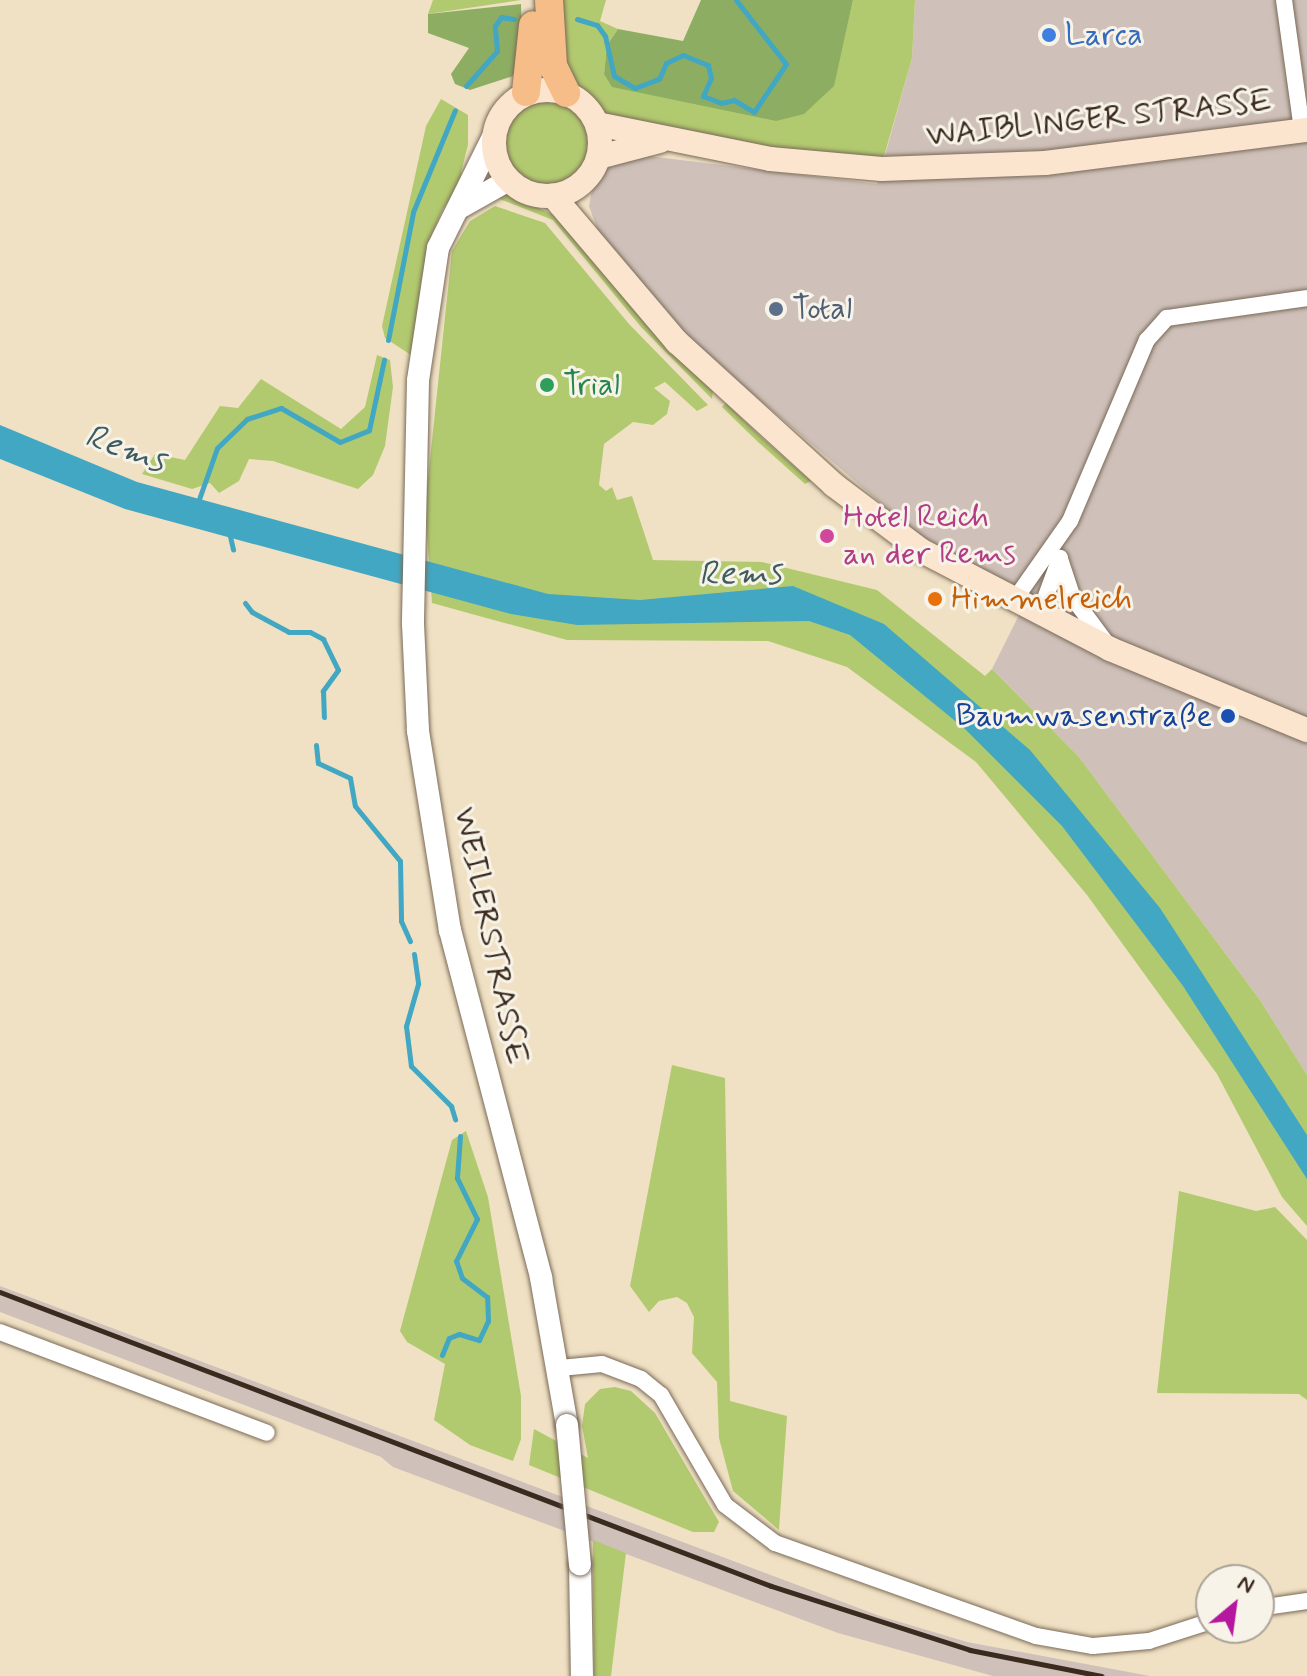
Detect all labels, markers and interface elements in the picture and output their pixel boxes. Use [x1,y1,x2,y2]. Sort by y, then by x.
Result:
place label: Larca [1065,16,1143,54]
marker: Larca [1040,26,1058,44]
street label: WAIBLINGER STRASSE [924,82,1274,156]
place label: Total [792,290,852,328]
marker: Total [767,300,785,318]
place label: Trial [563,366,620,404]
marker: Trial [538,376,556,394]
water label: Rems [79,416,171,482]
place label: Hotel Reich an der Rems [843,499,1014,574]
marker: Hotel Reich an der Rems [818,527,836,545]
water label: Rems [698,553,782,595]
place label: Himmelreich [951,580,1132,618]
marker: Himmelreich [926,590,944,608]
place label: Baumwasenstraße [956,697,1212,735]
marker: Baumwasenstraße [1219,707,1237,725]
street label: WEILERSTRASSE [444,804,536,1068]
north arrow [1195,1564,1275,1644]
text: N [1232,1569,1259,1601]

